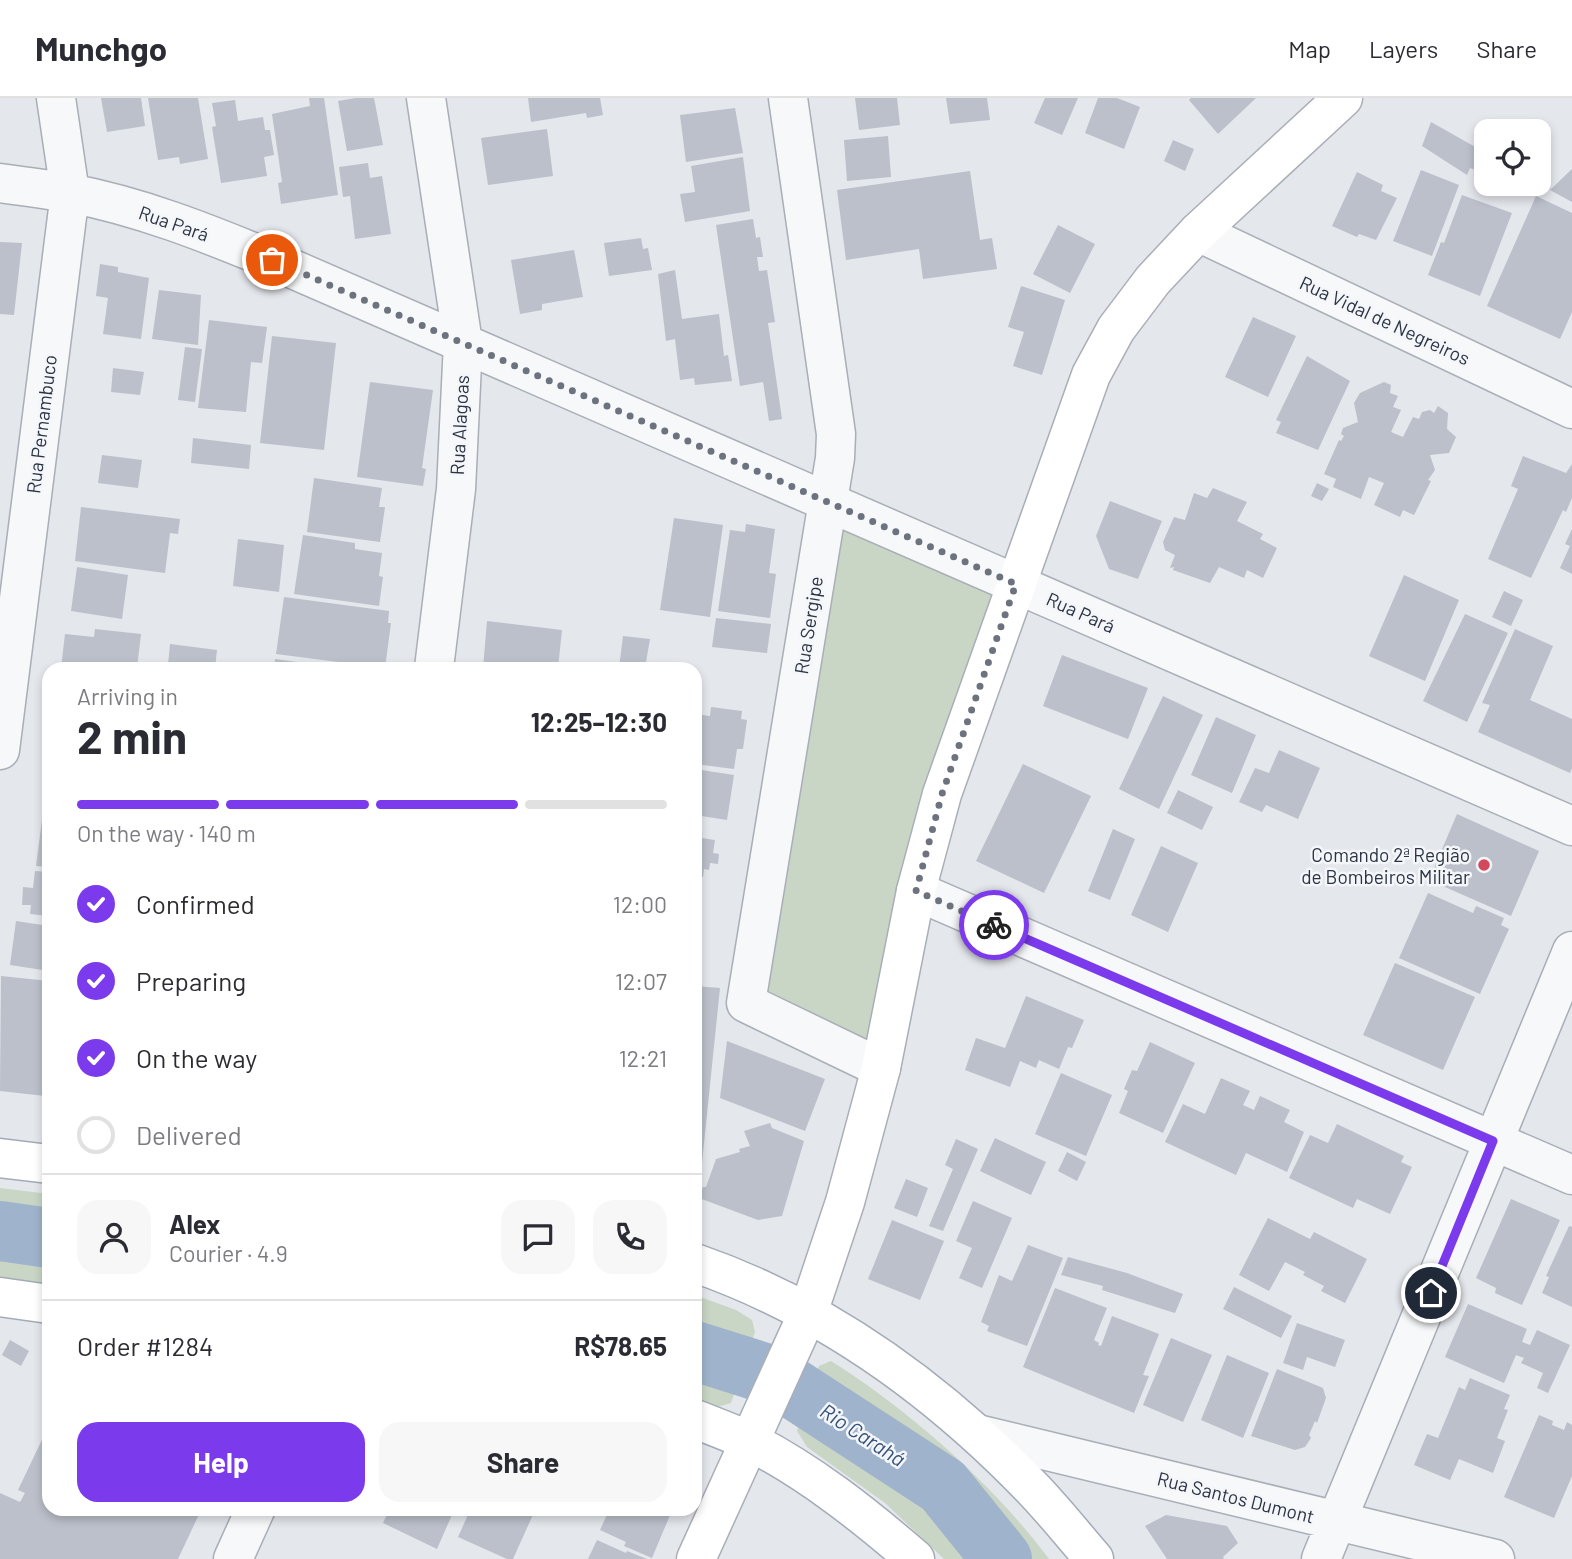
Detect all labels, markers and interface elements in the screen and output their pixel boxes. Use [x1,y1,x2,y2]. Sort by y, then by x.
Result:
text: Munchgo [35,28,167,68]
text: Map [1288,34,1331,63]
text: Layers [1369,34,1438,63]
text: Share [1476,34,1537,63]
map controls [1474,119,1551,196]
button: locate [1474,119,1551,196]
street label: Rua Pará [136,200,212,246]
pin [242,230,302,290]
icon: bag [253,241,291,279]
street label: Rua Vidal de Negreiros [1296,270,1474,370]
street label: Rua Pernambuco [21,353,61,495]
street label: Rua Alagoas [445,374,473,476]
street label: Rua Sergipe [789,574,827,676]
street label: Rua Pará [1043,587,1119,637]
text: Arriving in [77,682,178,710]
text: 12:25–12:30 [531,706,667,737]
text: 2 min [77,708,187,763]
text: On the way · 140 m [77,819,256,847]
place label: Comando 2ª Região de Bombeiros Militar [1301,843,1470,888]
marker: Comando 2ª Região de Bombeiros Militar [1476,857,1492,873]
icon: check [77,885,115,923]
text: Confirmed [136,888,255,919]
text: 12:00 [613,890,667,918]
courier [959,890,1029,960]
icon: bike [975,906,1013,944]
icon: check [77,962,115,1000]
text: Preparing [136,965,246,996]
text: 12:07 [615,967,667,995]
icon: check [77,1039,115,1077]
text: On the way [136,1042,257,1073]
text: 12:21 [619,1044,667,1072]
text: Delivered [136,1119,242,1150]
button: person [77,1200,151,1274]
button: chat [501,1200,575,1274]
button: phone [593,1200,667,1274]
text: Alex [169,1208,220,1239]
text: Courier · 4.9 [169,1239,288,1267]
pin [1401,1263,1461,1323]
icon: home [1412,1274,1450,1312]
text: Order #1284 [77,1330,213,1361]
text: R$78.65 [574,1330,667,1361]
water label: Rio Carahá [816,1397,910,1471]
button: Help [77,1422,365,1502]
button: Share [379,1422,667,1502]
street label: Rua Santos Dumont [1155,1466,1317,1528]

